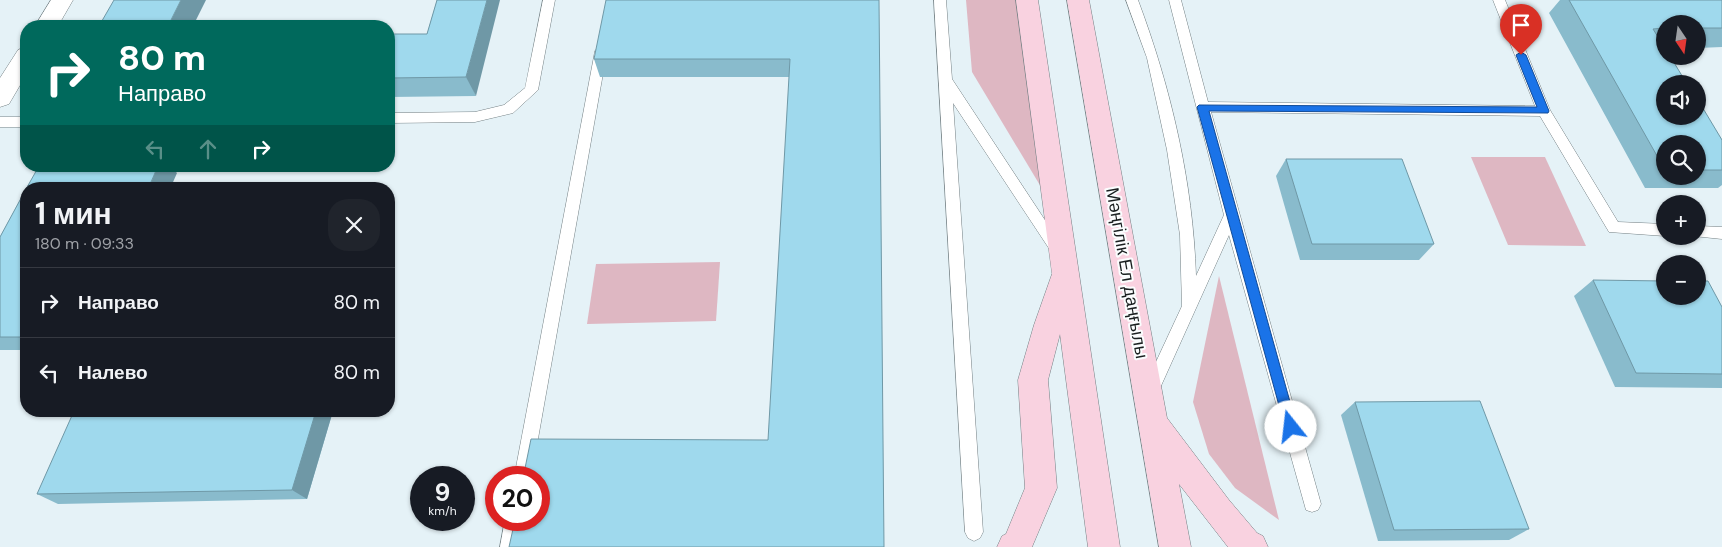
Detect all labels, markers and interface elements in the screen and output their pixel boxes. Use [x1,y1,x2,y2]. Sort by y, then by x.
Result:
pin [1500,4,1542,55]
icon: arrive [1507,11,1535,39]
north arrow [1656,15,1706,65]
map controls [1656,15,1706,305]
text: 80 m [118,35,206,81]
icon: right [35,40,100,105]
button: sound [1656,75,1706,125]
text: Направо [118,79,206,108]
icon: left [141,135,169,163]
icon: ahead [194,135,222,163]
icon: right [247,135,275,163]
button: search [1656,135,1706,185]
street label: Мәңгілік Ел даңғылы [1100,186,1154,360]
text: 1 мин [35,194,112,233]
button: + [1656,195,1706,245]
button: close [328,199,380,251]
text: 180 m · 09:33 [35,233,134,254]
button: − [1656,255,1706,305]
icon: right [35,289,63,317]
text: Направо [78,290,159,315]
text: 80 m [333,290,380,315]
icon: left [35,359,63,387]
text: Налево [78,360,148,385]
text: 80 m [333,360,380,385]
position arrow [1264,400,1316,452]
speed limit sign: 20 [485,466,550,531]
text: 9 [435,476,450,509]
text: km/h [428,503,457,519]

